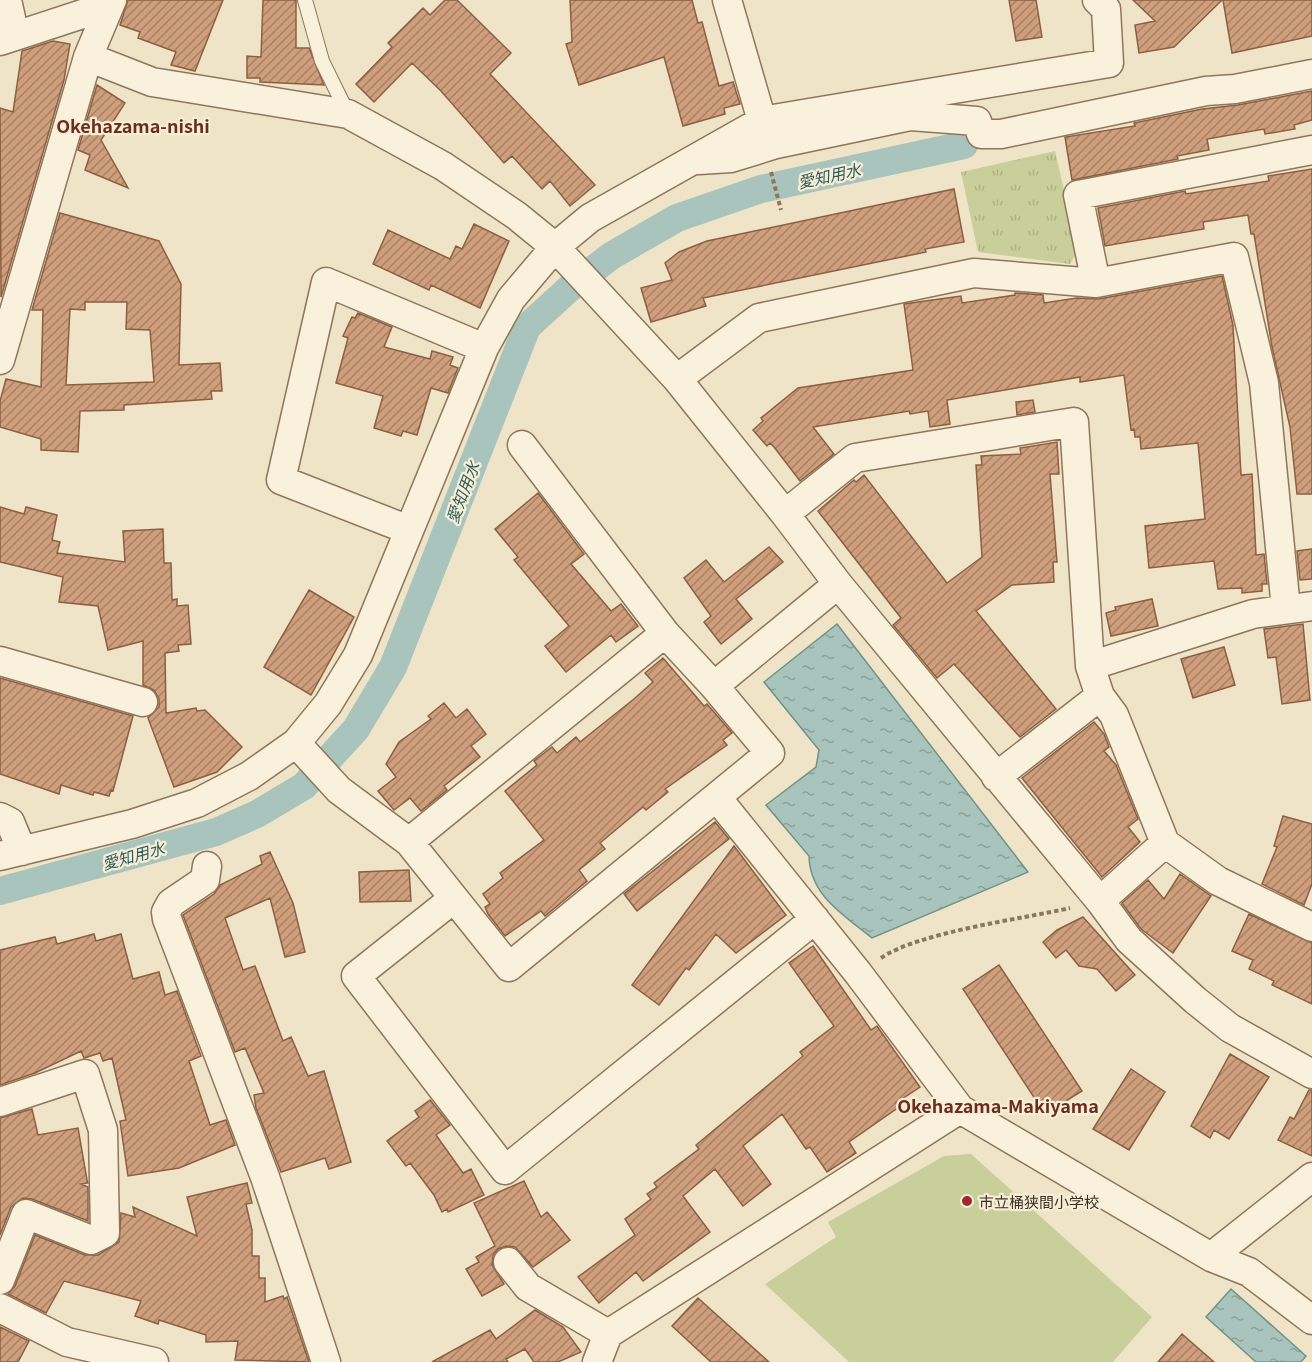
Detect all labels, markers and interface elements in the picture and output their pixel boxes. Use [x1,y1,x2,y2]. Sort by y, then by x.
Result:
district label: Okehazama-nishi [56,112,210,138]
water label: 愛知用水 [795,156,865,193]
water label: 愛知用水 [439,456,485,526]
water label: 愛知用水 [99,835,169,875]
district label: Okehazama-Makiyama [897,1092,1099,1118]
place label: 市立桶狭間小学校 [979,1191,1099,1212]
marker: 市立桶狭間小学校 [960,1194,974,1208]

